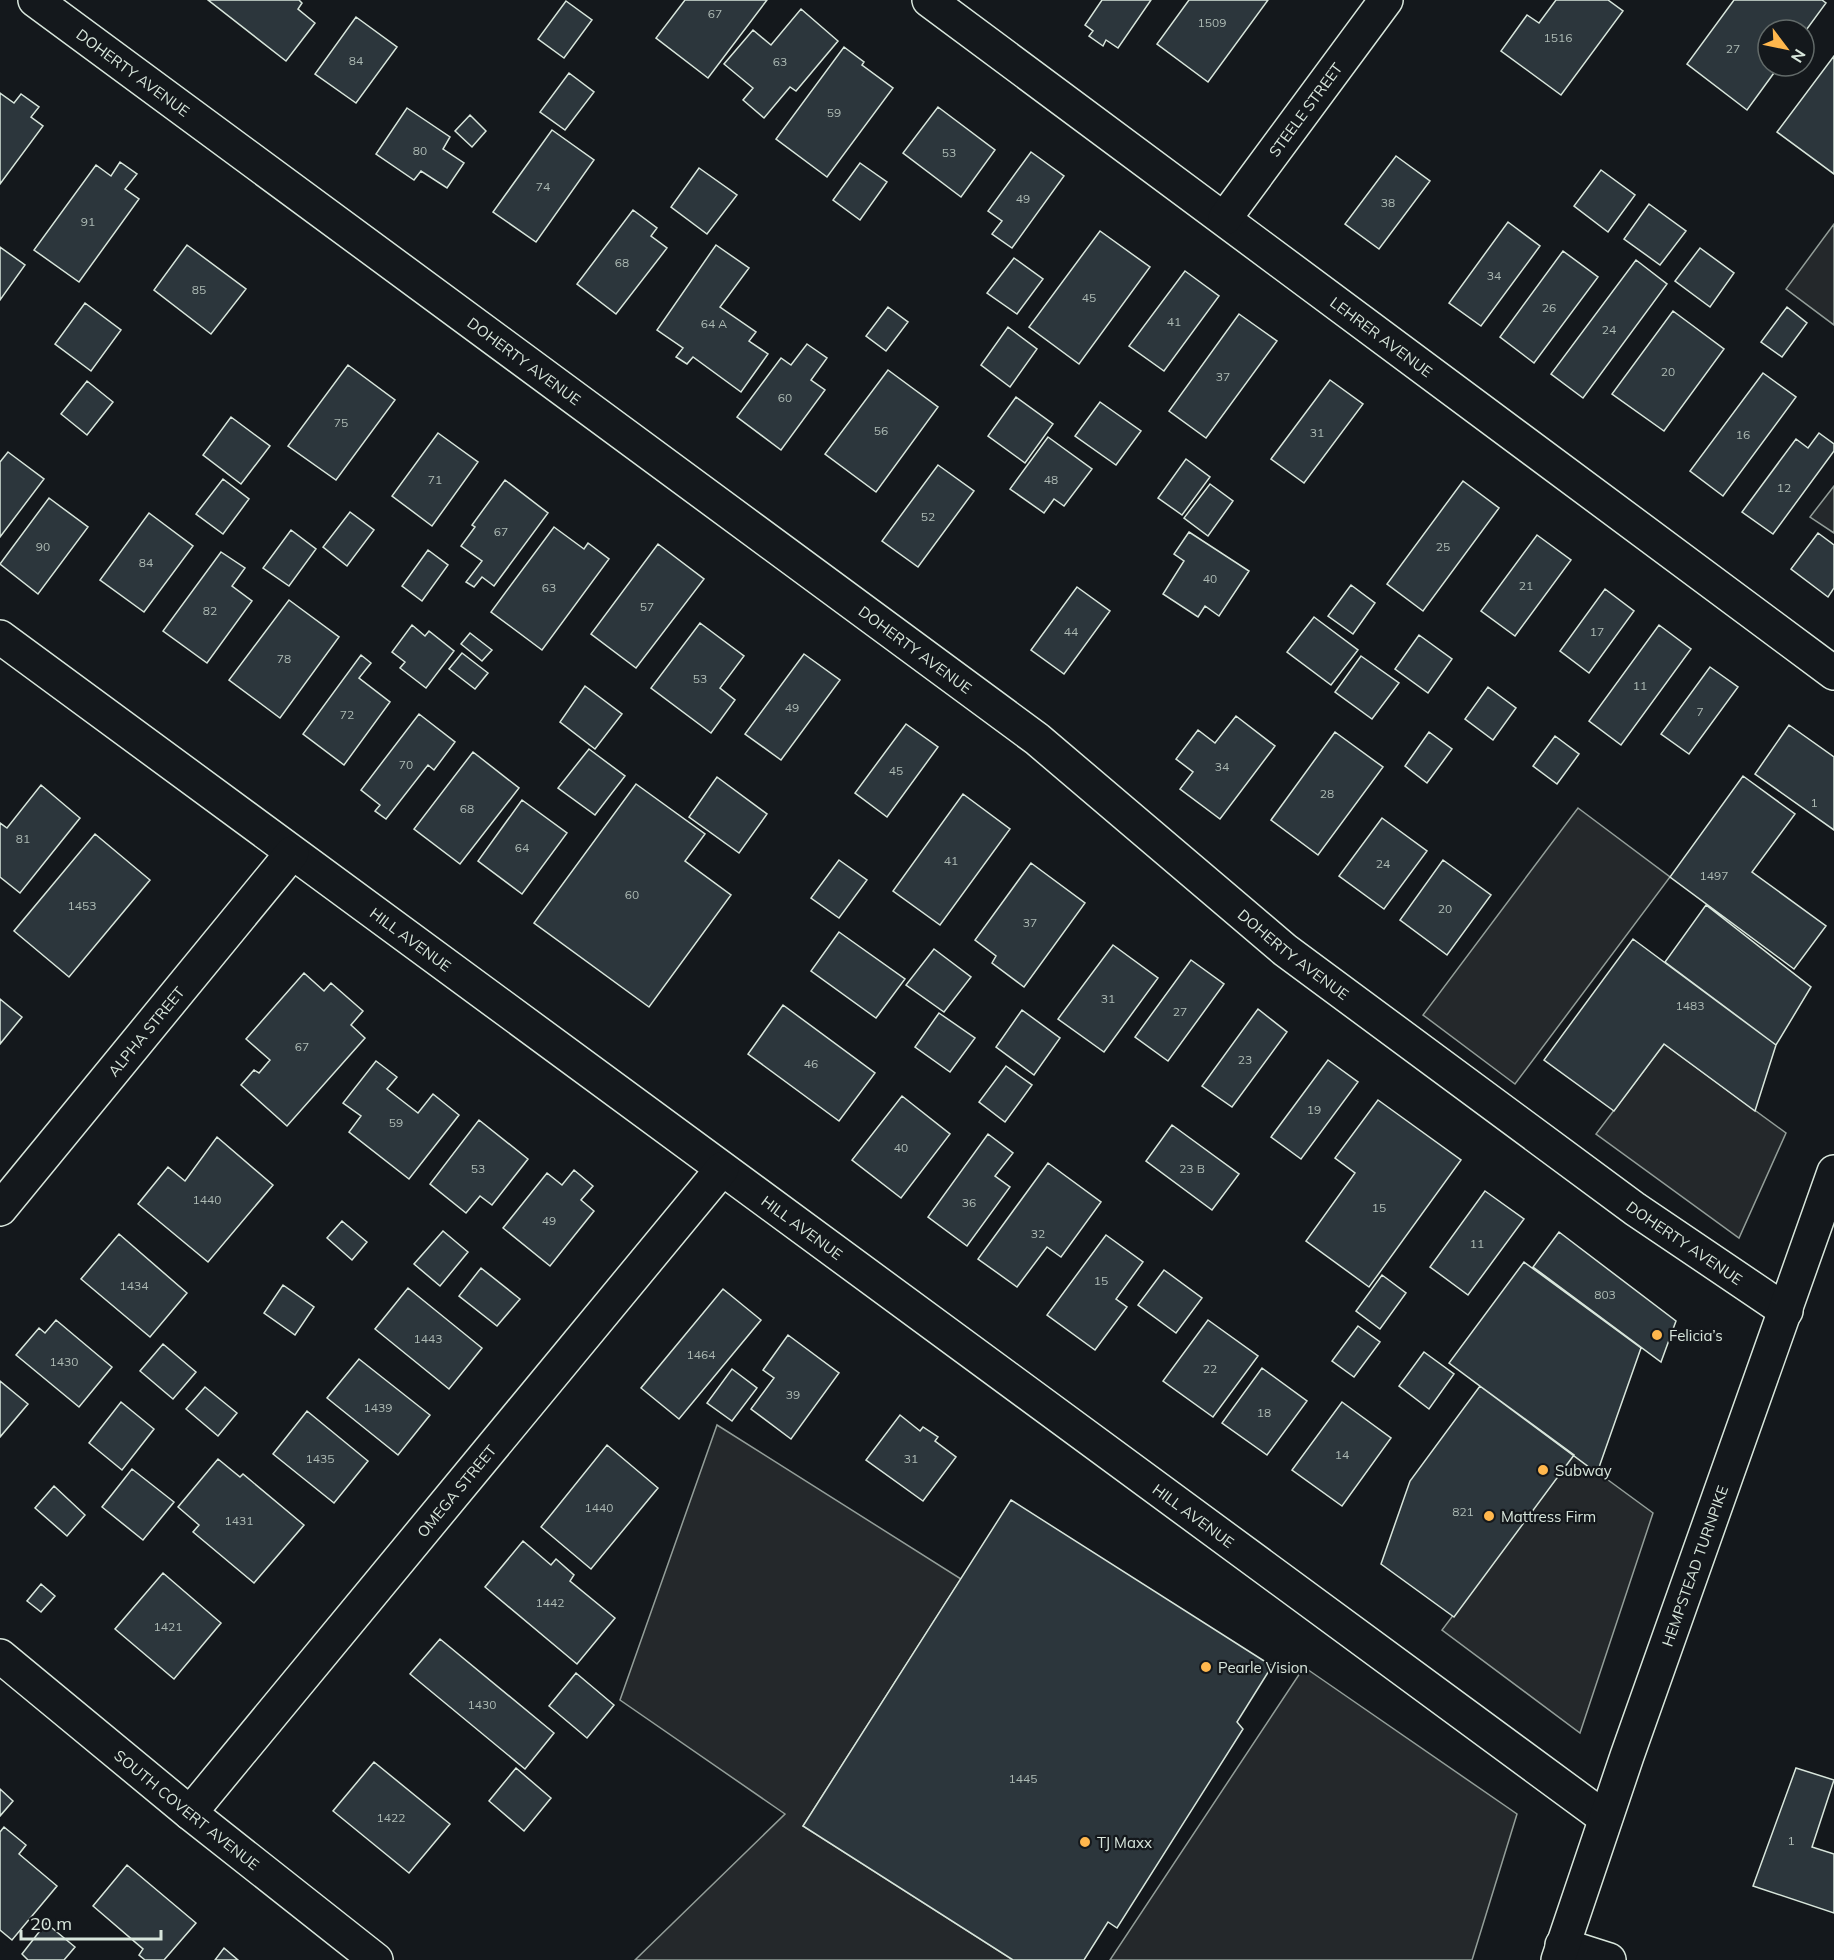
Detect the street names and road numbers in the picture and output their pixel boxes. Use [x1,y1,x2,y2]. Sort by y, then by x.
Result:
street label: DOHERTY AVENUE [73,24,194,121]
street label: STEELE STREET [1264,59,1346,160]
street label: LEHRER AVENUE [1327,292,1437,381]
street label: DOHERTY AVENUE [464,313,585,409]
street label: DOHERTY AVENUE [855,601,976,697]
street label: HILL AVENUE [366,903,455,976]
street label: DOHERTY AVENUE [1234,905,1353,1004]
street label: ALPHA STREET [103,982,188,1080]
street label: HILL AVENUE [758,1191,847,1264]
street label: DOHERTY AVENUE [1623,1197,1746,1289]
street label: OMEGA STREET [413,1441,500,1541]
street label: HILL AVENUE [1149,1479,1238,1552]
street label: HEMPSTEAD TURNPIKE [1657,1483,1732,1649]
street label: SOUTH COVERT AVENUE [111,1745,263,1874]

